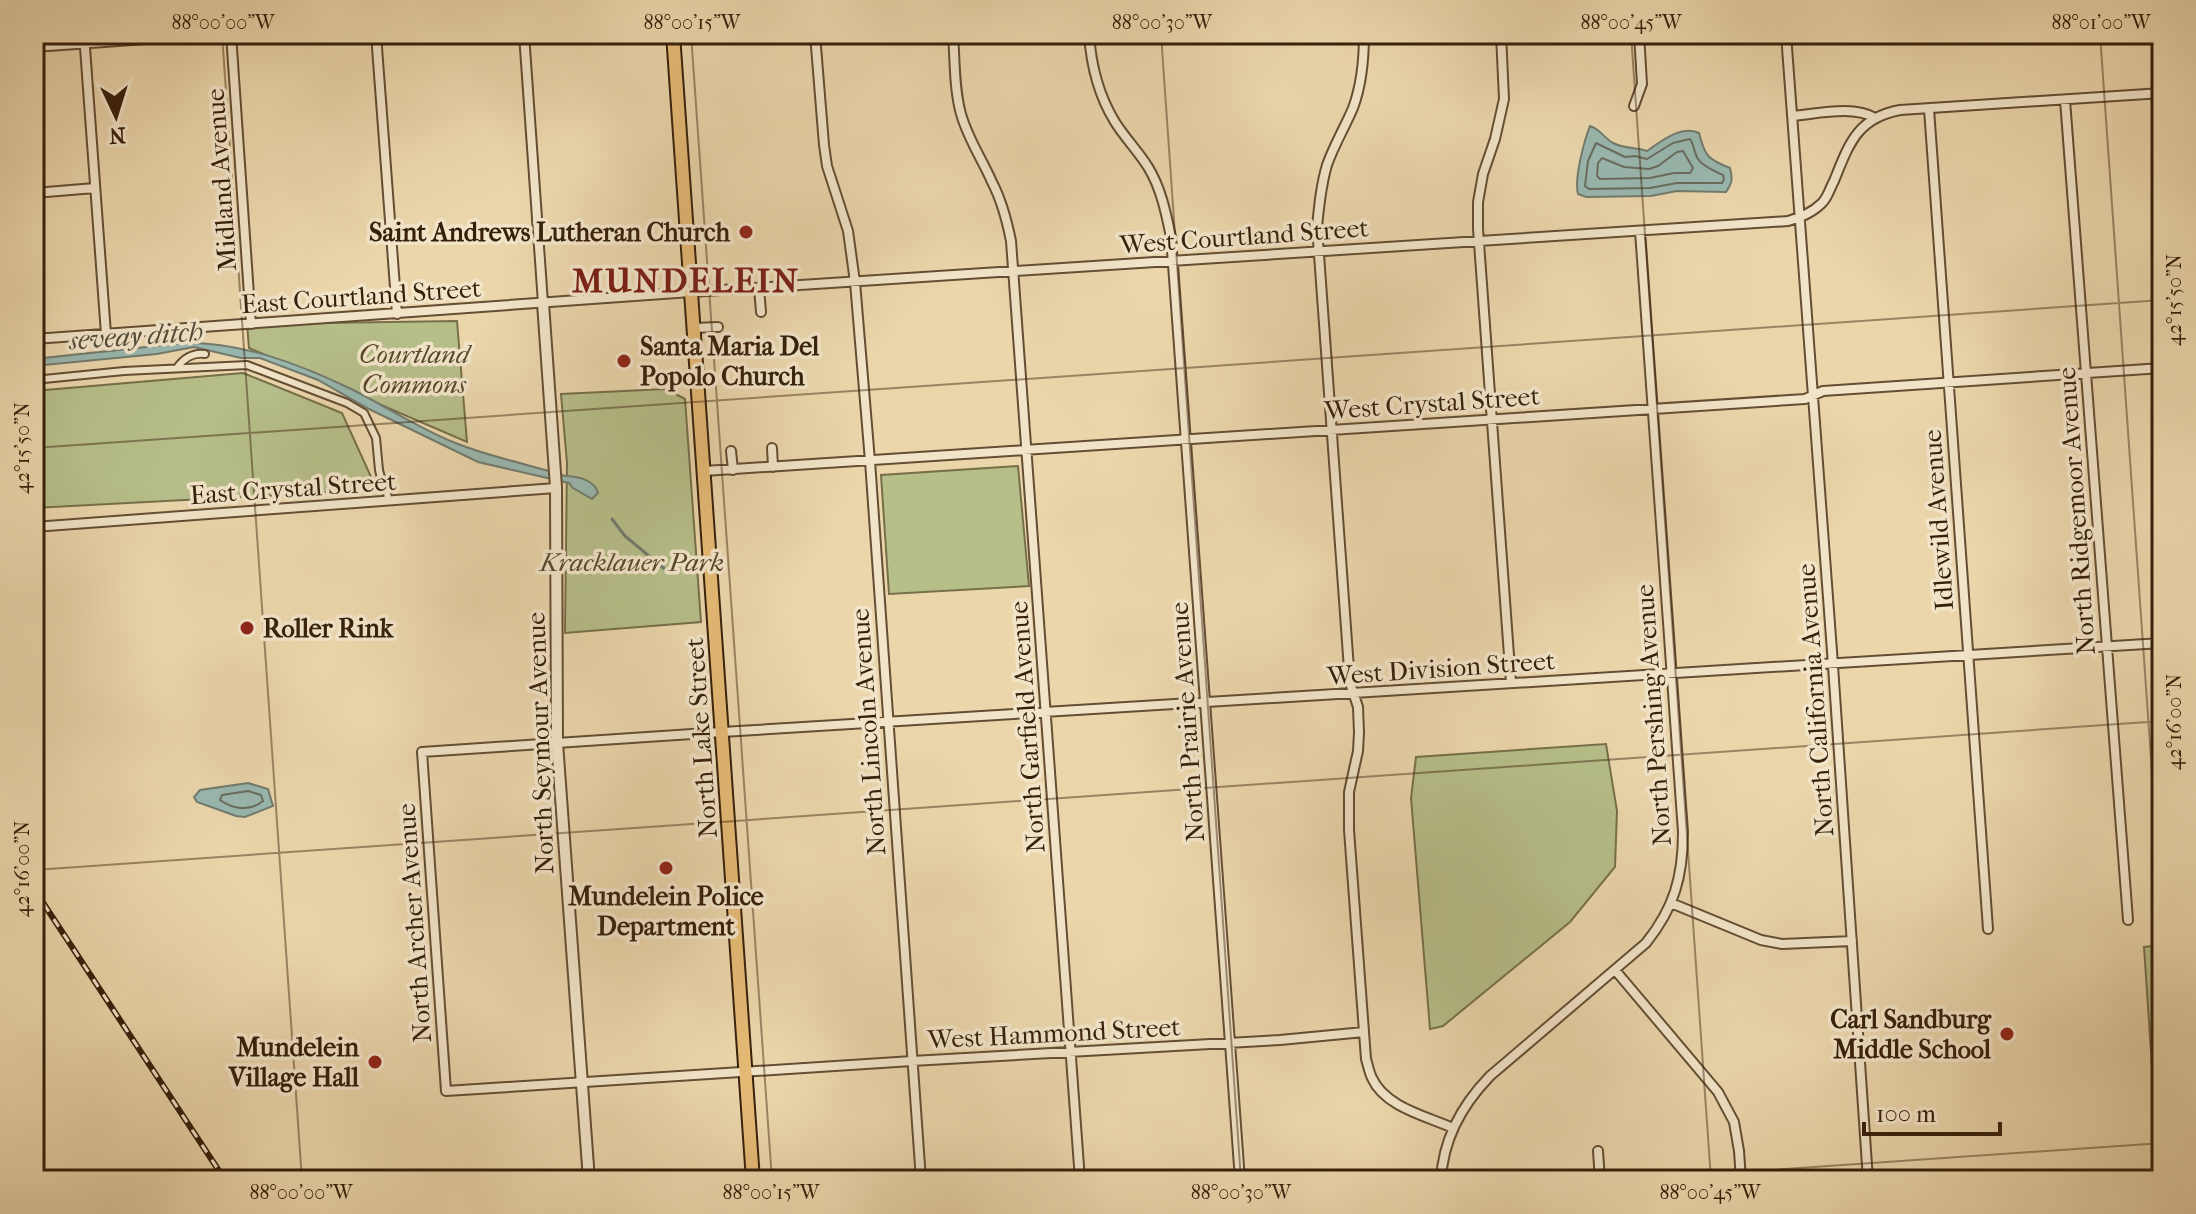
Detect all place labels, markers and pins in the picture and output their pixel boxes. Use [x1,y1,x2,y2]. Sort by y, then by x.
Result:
place label: Saint Andrews Lutheran Church [369,217,730,248]
marker: Saint Andrews Lutheran Church [737,223,755,241]
place label: Santa Maria Del Popolo Church [640,331,820,392]
marker: Santa Maria Del Popolo Church [615,352,633,370]
place label: Roller Rink [263,613,395,644]
marker: Roller Rink [238,619,256,637]
marker: Mundelein Police Department [657,859,675,877]
place label: Mundelein Police Department [568,881,764,942]
place label: Carl Sandburg Middle School [1830,1004,1992,1065]
marker: Carl Sandburg Middle School [1998,1025,2016,1043]
place label: Mundelein Village Hall [228,1032,360,1093]
marker: Mundelein Village Hall [366,1053,384,1071]

